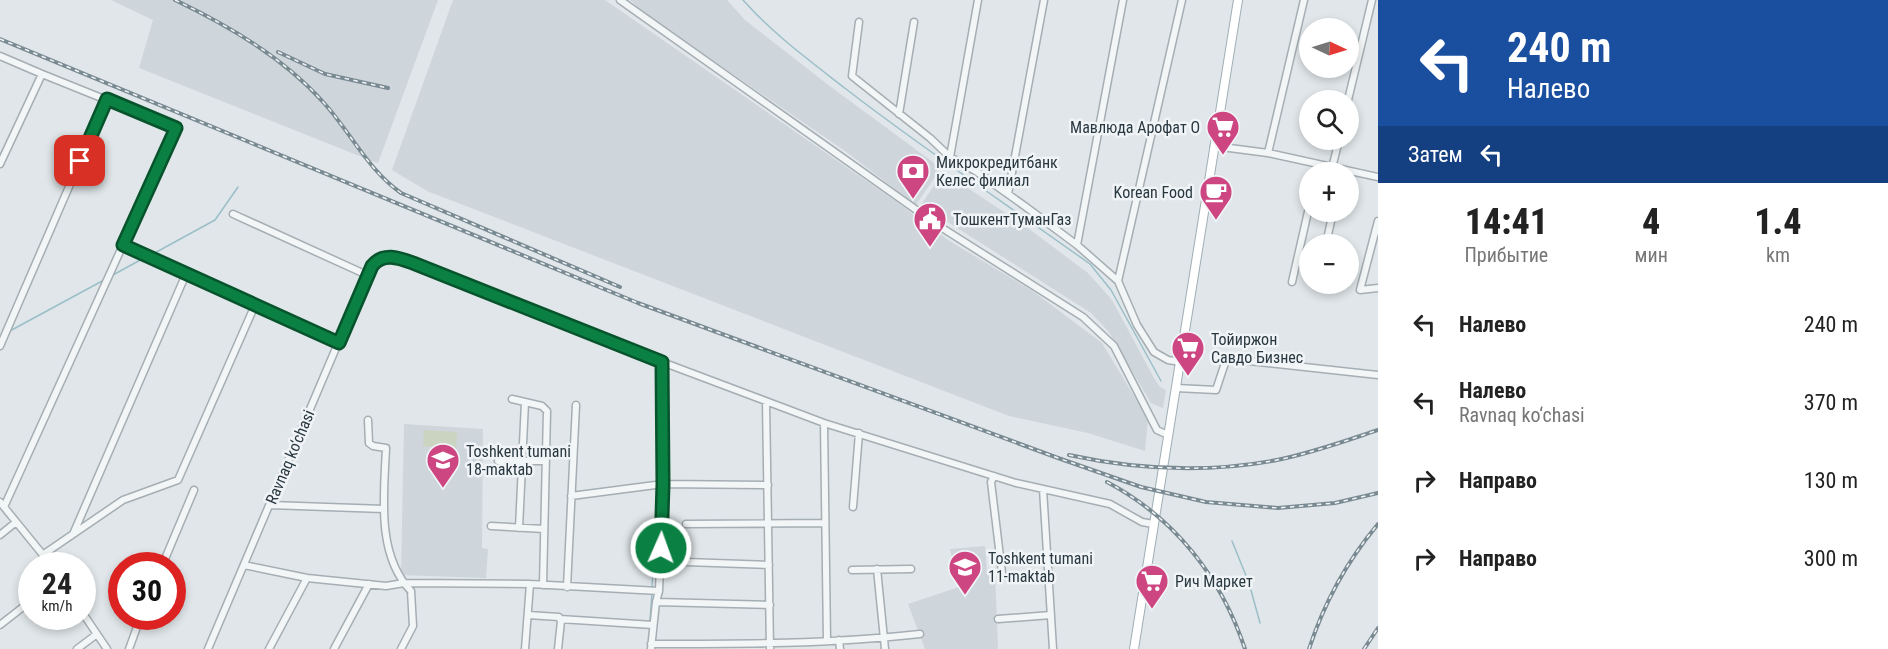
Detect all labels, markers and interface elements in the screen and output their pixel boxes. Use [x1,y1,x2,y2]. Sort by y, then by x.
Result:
north arrow [1299,18,1359,78]
map controls [1299,18,1359,294]
text: 240 m [1507,23,1612,72]
icon: left [1408,24,1486,102]
text: Налево [1507,73,1590,105]
button: search [1299,90,1359,150]
supermarket icon: Мавлюда Арофат О [1205,109,1241,156]
place label: Мавлюда Арофат О [1070,118,1200,137]
pin [54,135,105,186]
icon: left [1475,138,1508,171]
text: Затем [1408,142,1463,167]
icon: arrive [63,144,96,177]
bank icon: Микрокредитбанк Келес филиал [895,153,931,200]
place label: Микрокредитбанк Келес филиал [936,153,1058,190]
button: + [1299,162,1359,222]
cafe icon: Korean Food [1198,174,1234,221]
place label: Korean Food [1114,183,1193,202]
public building icon: ТошкентТуманГаз [912,201,948,248]
text: 14:41 [1465,201,1548,243]
text: 4 [1642,201,1660,243]
text: 1.4 [1754,201,1802,243]
place label: ТошкентТуманГаз [953,210,1071,229]
button: − [1299,234,1359,294]
text: Прибытие [1464,243,1548,267]
text: мин [1635,243,1668,267]
text: km [1766,243,1790,267]
icon: left [1408,308,1441,341]
text: Налево [1459,312,1526,337]
text: 240 m [1804,312,1858,337]
supermarket icon: Тойиржон Савдо Бизнес [1170,330,1206,377]
place label: Тойиржон Савдо Бизнес [1211,330,1303,367]
text: Налево [1459,378,1526,403]
icon: left [1408,386,1441,419]
text: 370 m [1804,390,1858,415]
text: Ravnaq ko‘chasi [1459,403,1585,427]
street label: Ravnaq ko‘chasi [262,407,318,507]
school or university icon: Toshkent tumani 18-maktab [425,442,461,489]
place label: Toshkent tumani 18-maktab [466,442,571,479]
icon: right [1408,464,1441,497]
text: Направо [1459,468,1537,493]
text: 130 m [1804,468,1858,493]
position arrow [629,516,693,580]
icon: right [1408,542,1441,575]
text: Направо [1459,546,1537,571]
text: 300 m [1804,546,1858,571]
school or university icon: Toshkent tumani 11-maktab [947,549,983,596]
place label: Toshkent tumani 11-maktab [988,549,1093,586]
speed limit sign: 30 [108,552,186,630]
supermarket icon: Рич Маркет [1134,563,1170,610]
text: 24 [42,566,72,601]
place label: Рич Маркет [1175,572,1253,591]
text: km/h [42,597,72,615]

